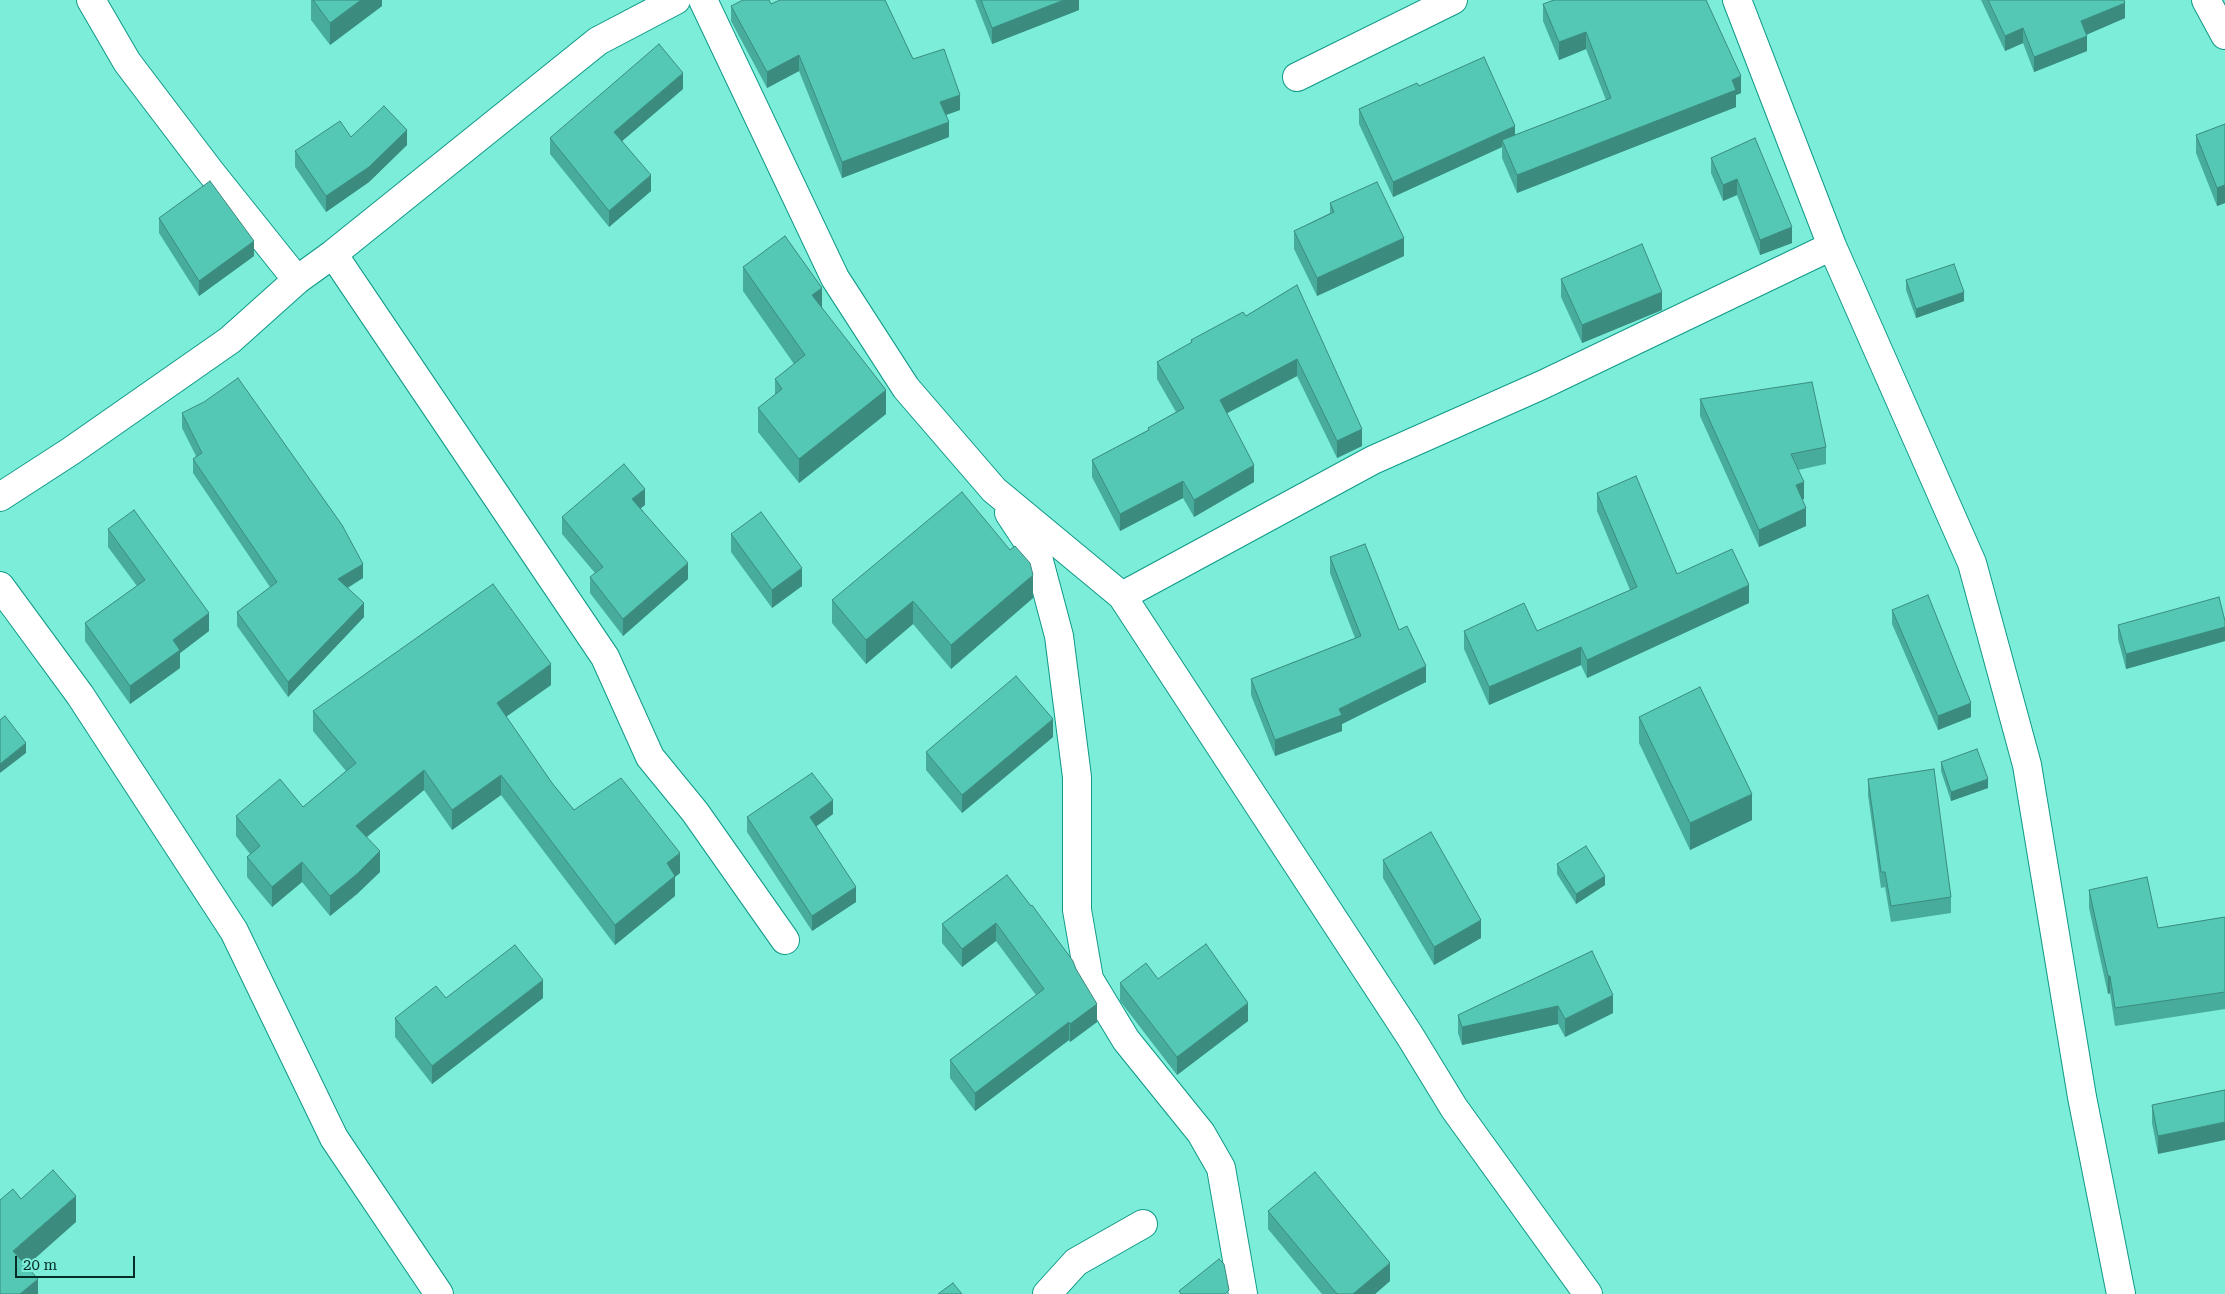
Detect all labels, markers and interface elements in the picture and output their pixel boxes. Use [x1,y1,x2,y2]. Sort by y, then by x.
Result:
scale bar [18,1246,138,1278]
text: 20 m [23,1256,57,1274]

